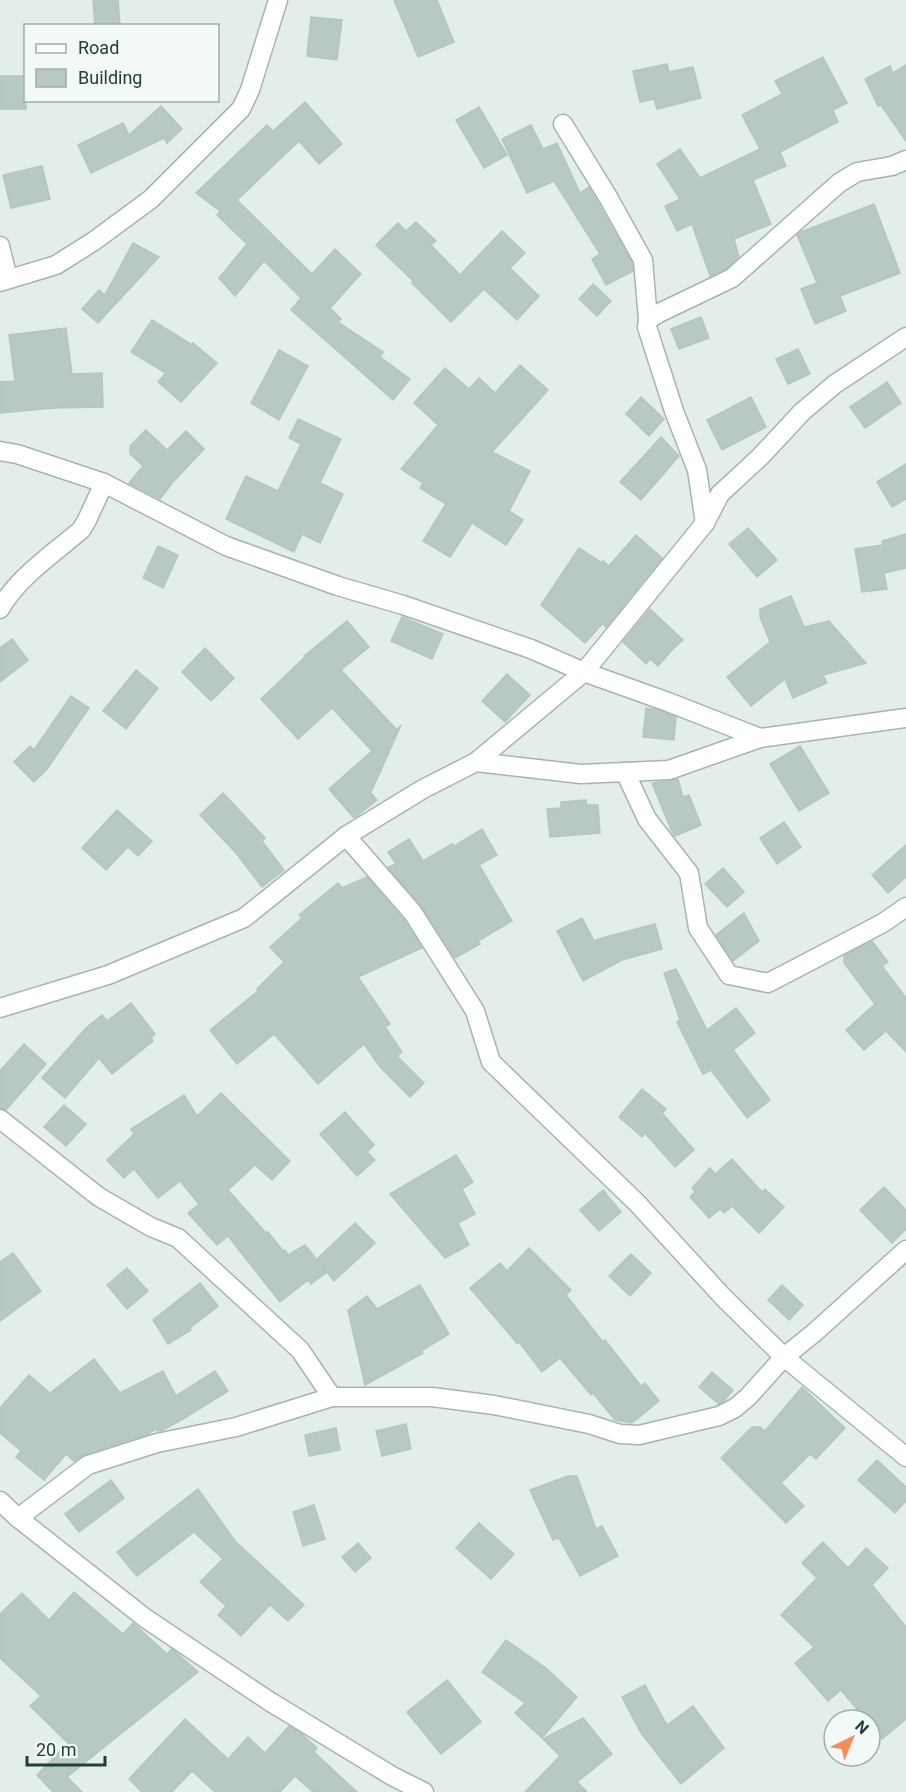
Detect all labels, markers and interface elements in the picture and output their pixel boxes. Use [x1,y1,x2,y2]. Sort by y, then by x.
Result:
legend [24,24,219,102]
text: Road [78,37,119,58]
text: Building [78,67,142,88]
north arrow [822,1708,882,1768]
text: N [851,1717,872,1738]
scale bar [27,1729,105,1767]
text: 20 m [36,1739,76,1760]

